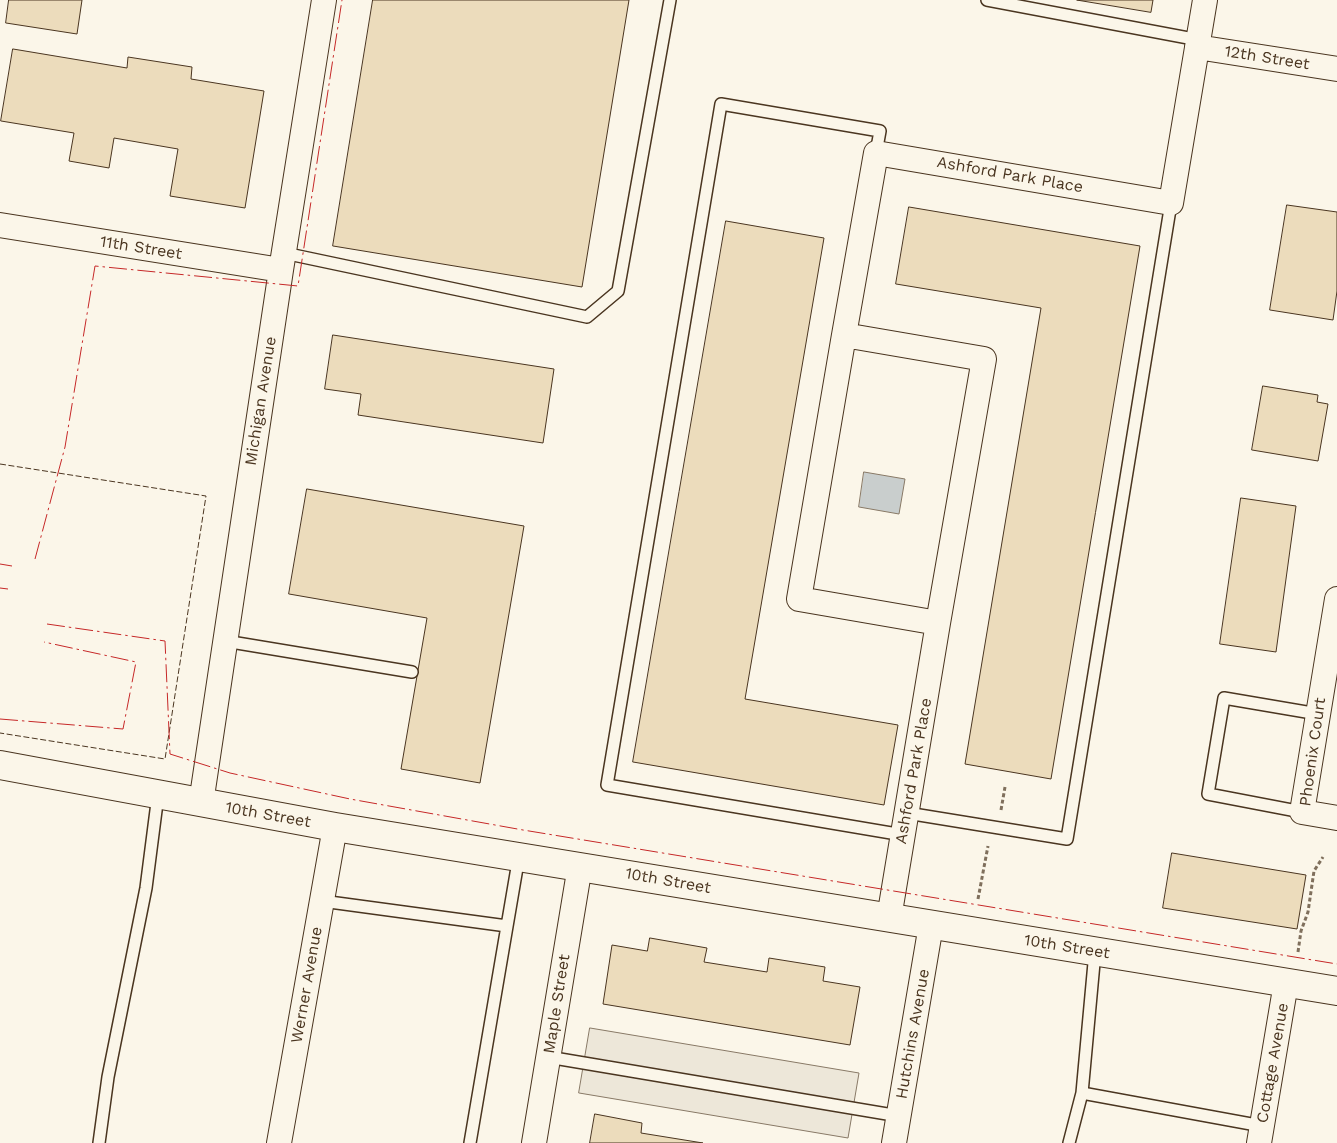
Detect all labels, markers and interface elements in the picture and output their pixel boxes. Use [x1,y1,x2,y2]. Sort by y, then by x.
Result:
street label: 12th Street [1223,42,1311,74]
street label: Ashford Park Place [936,153,1084,197]
street label: 11th Street [99,232,183,264]
street label: Michigan Avenue [241,335,281,467]
street label: Phoenix Court [1296,696,1330,808]
street label: Ashford Park Place [892,697,936,845]
street label: 10th Street [224,798,312,832]
street label: 10th Street [624,864,712,898]
street label: Werner Avenue [287,925,327,1045]
street label: 10th Street [1023,931,1111,963]
street label: Maple Street [540,953,574,1055]
street label: Hutchins Avenue [892,967,934,1101]
street label: Cottage Avenue [1253,1001,1293,1125]

